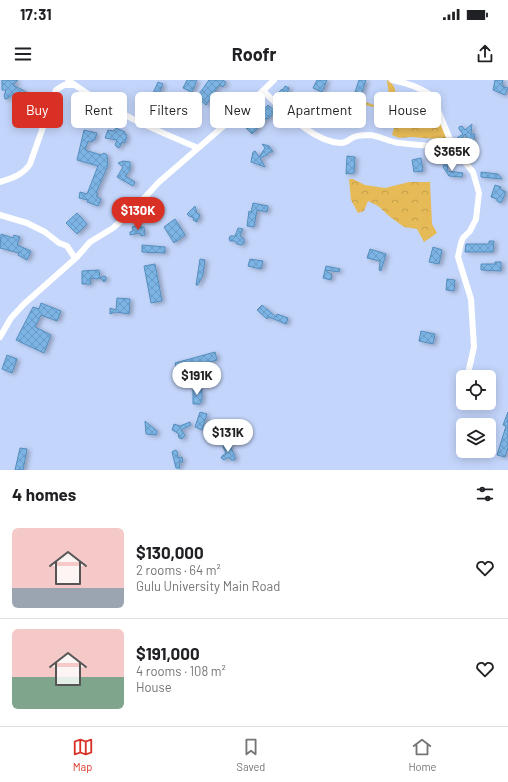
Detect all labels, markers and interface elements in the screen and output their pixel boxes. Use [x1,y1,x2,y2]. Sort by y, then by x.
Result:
text: 17:31 [20,5,52,23]
icon: menu [12,43,34,65]
text: Roofr [232,43,276,65]
icon: share [474,43,496,65]
chip: Buy [12,92,63,128]
chip: Rent [71,92,127,128]
chip: Filters [135,92,202,128]
chip: New [210,92,265,128]
chip: Apartment [273,92,366,128]
chip: House [374,92,441,128]
pin: $365K [424,138,480,172]
text: $365K [434,143,470,159]
pin: $130K [110,197,166,231]
text: $130K [121,202,155,218]
pin: $191K [169,362,225,396]
text: $191K [181,367,213,383]
map controls [456,370,496,458]
button: locate [456,370,496,410]
button: layers [456,418,496,458]
pin: $131K [200,419,256,453]
text: $131K [212,424,244,440]
icon: filters [474,483,496,505]
text: 4 homes [12,484,76,504]
text: $130,000 [136,542,204,562]
icon: home [44,544,92,592]
icon: heart [474,557,496,579]
text: 2 rooms · 64 m² [136,562,221,578]
text: Gulu University Main Road [136,578,280,594]
text: $191,000 [136,643,200,663]
icon: home [44,645,92,693]
icon: heart [474,658,496,680]
text: 4 rooms · 108 m² [136,663,226,679]
text: House [136,679,172,695]
tab: Map [72,736,94,773]
tab: Saved [237,736,265,773]
tab: Home [408,736,436,773]

